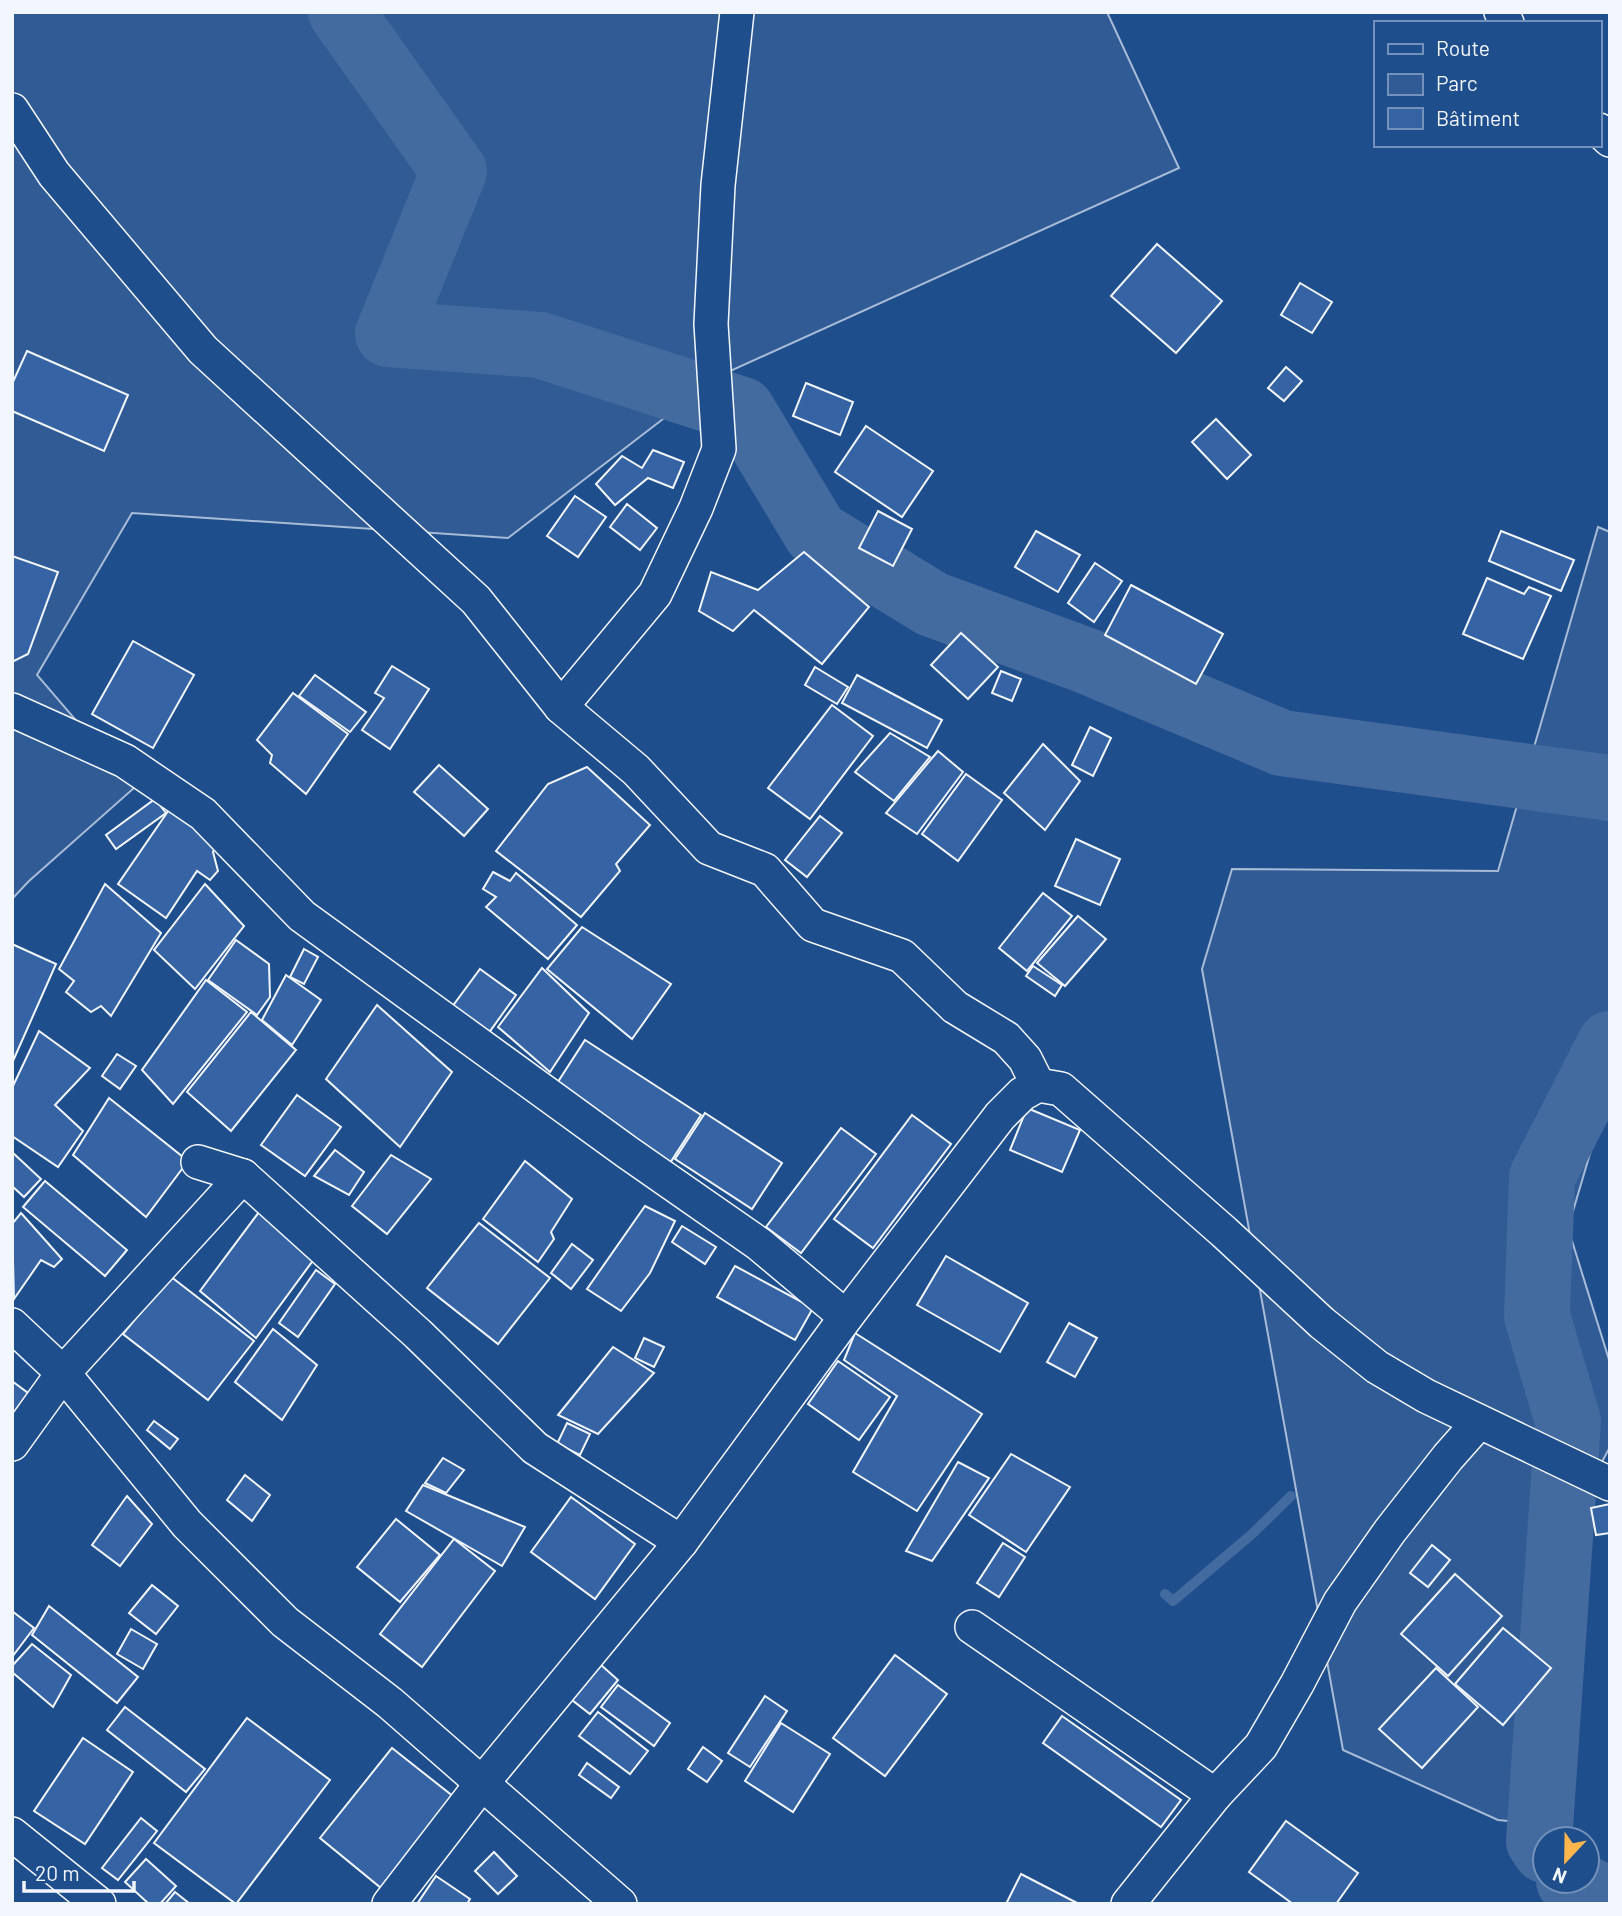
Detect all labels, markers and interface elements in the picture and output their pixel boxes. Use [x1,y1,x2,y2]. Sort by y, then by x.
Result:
legend [1374,21,1601,147]
text: Route [1436,35,1490,60]
text: Parc [1436,70,1478,95]
text: Bâtiment [1436,105,1520,130]
north arrow [1531,1825,1601,1895]
scale bar [24,1850,135,1894]
text: 20 m [35,1860,80,1885]
text: N [1549,1863,1570,1889]

